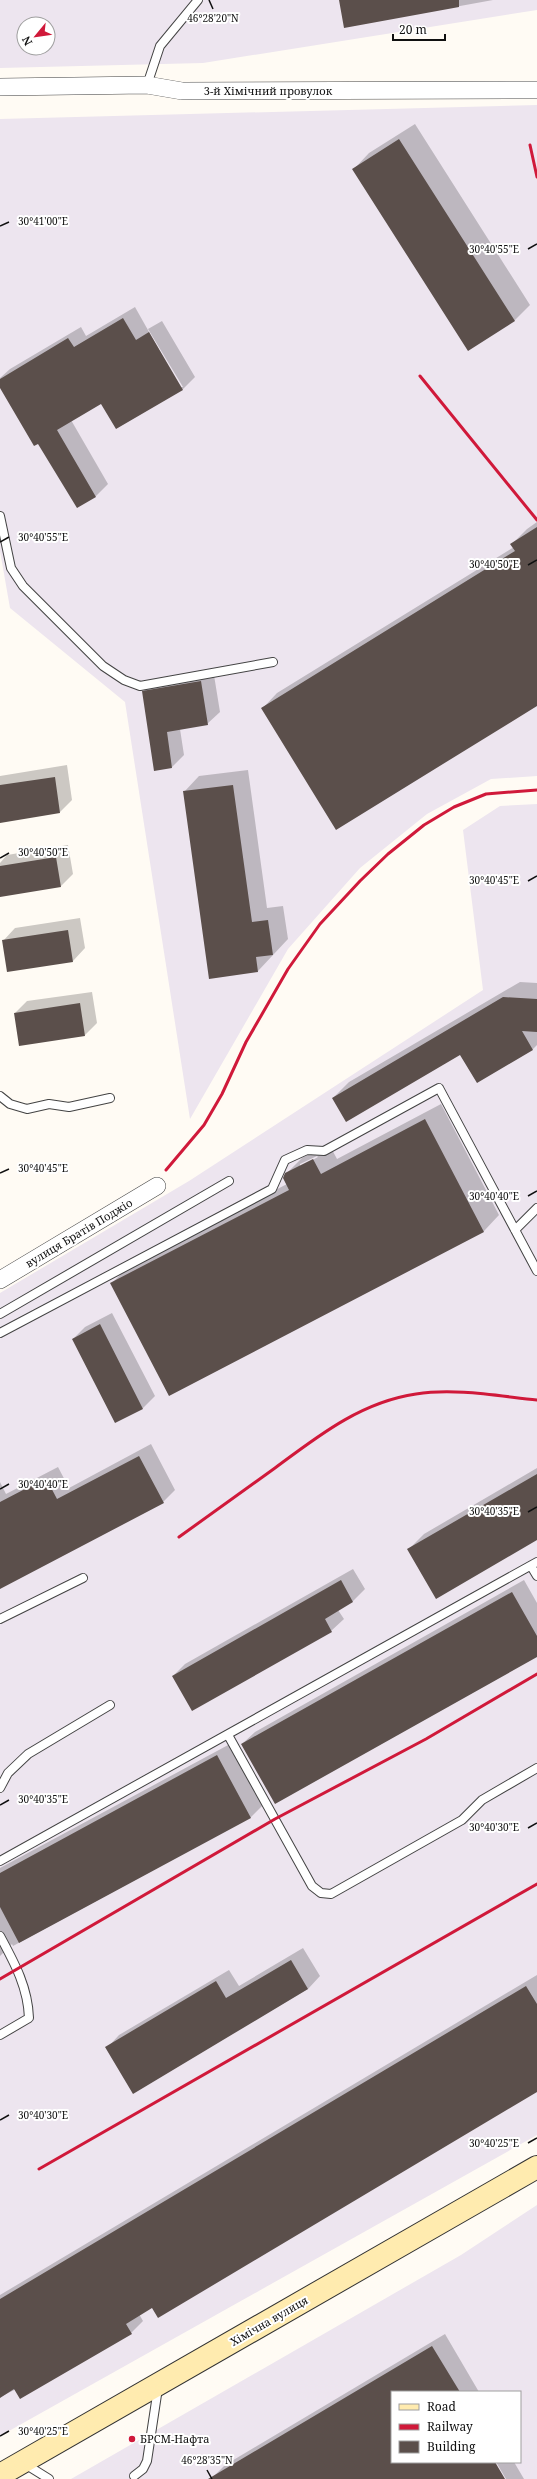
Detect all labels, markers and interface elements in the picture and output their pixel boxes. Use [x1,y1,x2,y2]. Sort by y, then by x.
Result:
text: 46°28'20"N [187,11,239,25]
north arrow [16,16,56,56]
scale bar [393,16,445,42]
text: 20 m [399,21,427,38]
text: N [18,33,35,49]
street label: 3-й Хімічний провулок [204,83,333,98]
text: 30°41'00"E [18,214,68,228]
text: 30°40'55"E [469,242,519,256]
text: 30°40'55"E [18,530,68,544]
text: 30°40'50"E [469,557,519,571]
text: 30°40'50"E [18,845,68,859]
text: 30°40'45"E [469,873,519,887]
text: 30°40'45"E [18,1161,68,1175]
text: 30°40'40"E [469,1189,519,1203]
street label: вулиця Братів Поджіо [22,1195,135,1271]
text: 30°40'40"E [18,1477,68,1491]
text: 30°40'35"E [469,1504,519,1518]
text: 30°40'35"E [18,1792,68,1806]
text: 30°40'30"E [469,1820,519,1834]
text: 30°40'30"E [18,2108,68,2122]
text: 30°40'25"E [469,2136,519,2150]
street label: Хімічна вулиця [227,2292,310,2349]
legend [391,2391,521,2463]
text: Road [427,2398,457,2415]
text: Railway [427,2418,473,2435]
text: 30°40'25"E [18,2424,68,2438]
place label: БРСМ-Нафта [140,2431,209,2446]
marker: БРСМ-Нафта [127,2434,137,2444]
text: Building [427,2438,476,2455]
text: 46°28'35"N [181,2453,233,2467]

